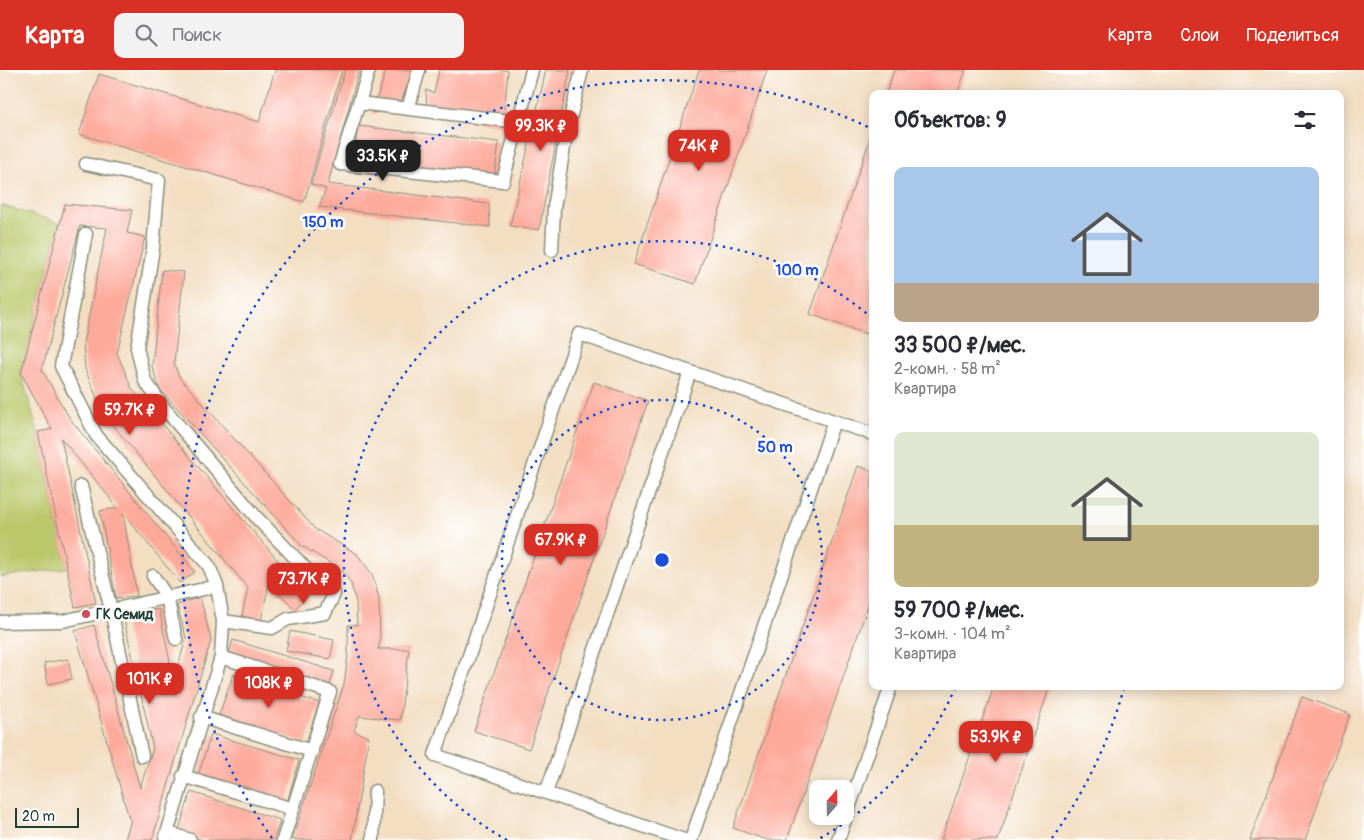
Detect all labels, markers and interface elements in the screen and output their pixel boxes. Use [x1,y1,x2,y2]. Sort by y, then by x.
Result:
search box [114,13,464,58]
text: Карта [25,21,84,50]
icon: search [132,21,160,49]
text: Поиск [172,23,222,47]
text: Карта [1108,24,1152,47]
text: Слои [1180,24,1218,47]
text: Поделиться [1246,24,1339,47]
icon: filters [1291,106,1319,134]
text: Объектов: 9 [894,107,1007,134]
pin: 99.3K ₽ [495,109,587,152]
text: 99.3K ₽ [515,116,567,136]
pin: 74K ₽ [664,129,734,172]
text: 74K ₽ [679,136,719,156]
pin: 33.5K ₽ [337,140,429,182]
text: 33.5K ₽ [357,146,409,166]
icon: home [1062,199,1152,289]
text: 150 m [303,213,343,232]
text: 100 m [776,261,818,280]
text: 33 500 ₽/мес. [894,332,1026,359]
text: 2-комн. · 58 m² [894,359,1001,379]
text: Квартира [894,379,956,399]
pin: 59.7K ₽ [84,394,176,436]
text: 59.7K ₽ [104,400,156,420]
text: 50 m [758,438,792,457]
icon: home [1062,464,1152,554]
pin: 67.9K ₽ [515,524,607,566]
text: 67.9K ₽ [535,530,587,550]
centre of rings [653,551,671,569]
pin: 73.7K ₽ [258,562,350,605]
text: 73.7K ₽ [278,569,330,589]
text: 59 700 ₽/мес. [894,597,1025,624]
place label: ГК Семид [96,606,154,623]
marker: ГК Семид [80,608,92,620]
text: 3-комн. · 104 m² [894,624,1010,644]
text: Квартира [894,644,956,664]
pin: 101K ₽ [109,662,191,705]
pin: 108K ₽ [228,666,310,709]
text: 101K ₽ [127,669,173,689]
text: 108K ₽ [245,673,293,693]
pin: 53.9K ₽ [950,720,1042,763]
text: 53.9K ₽ [970,727,1022,747]
north arrow [809,780,854,825]
map controls [809,780,854,825]
scale bar [15,805,79,828]
text: 20 m [22,808,55,825]

